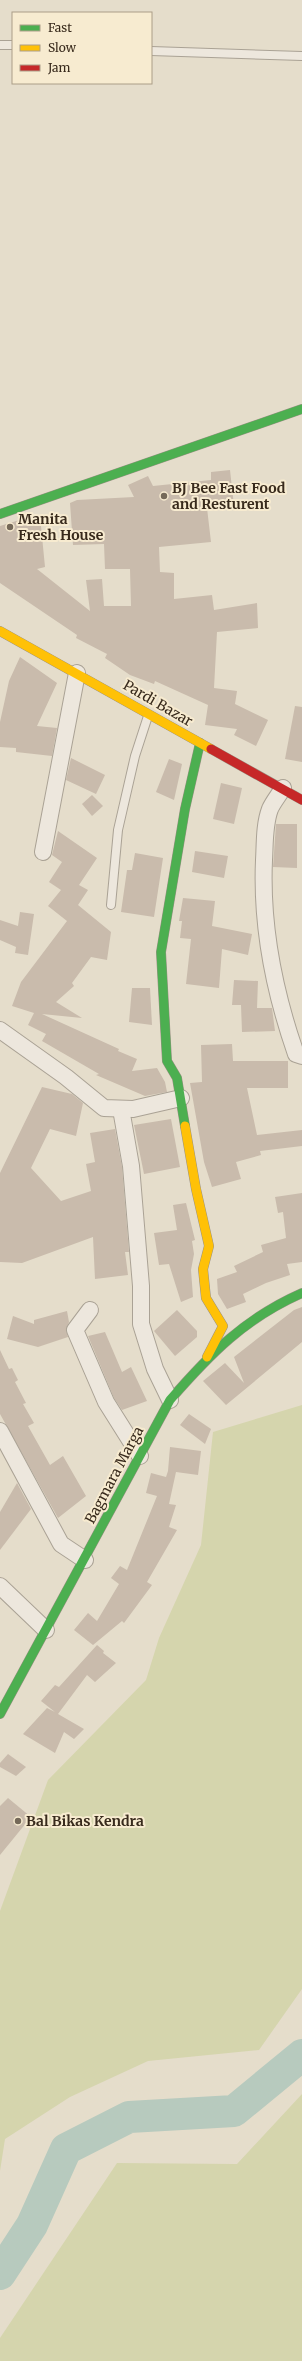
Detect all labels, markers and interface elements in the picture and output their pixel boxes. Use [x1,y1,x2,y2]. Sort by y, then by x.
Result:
legend [12,12,152,84]
text: Fast [48,20,72,35]
text: Slow [48,40,77,55]
text: Jam [47,60,71,75]
place label: BJ Bee Fast Food and Resturent [172,479,286,513]
marker: BJ Bee Fast Food and Resturent [159,491,169,501]
place label: Manita Fresh House [18,510,104,544]
marker: Manita Fresh House [5,522,15,532]
street label: Pardi Bazar [120,676,196,730]
street label: Bagmara Marga [81,1423,147,1527]
place label: Bal Bikas Kendra [26,1812,144,1830]
marker: Bal Bikas Kendra [13,1816,23,1826]

